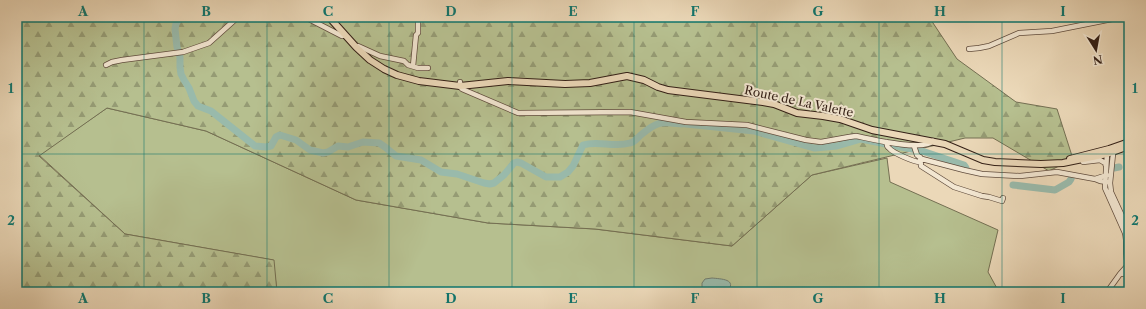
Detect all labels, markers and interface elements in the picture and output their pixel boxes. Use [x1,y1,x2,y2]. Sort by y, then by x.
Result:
text: A [77,3,89,19]
text: B [201,3,211,19]
text: C [323,3,333,19]
text: D [445,3,457,19]
text: E [568,3,578,19]
text: F [691,3,700,19]
text: G [812,3,824,19]
text: H [934,3,946,19]
text: I [1060,3,1066,19]
north arrow [1076,30,1116,70]
text: N [1091,52,1104,68]
text: 1 [8,80,14,96]
text: 1 [1132,80,1138,96]
street label: Route de La Valette [743,82,855,120]
text: 2 [7,212,15,228]
text: 2 [1131,212,1139,228]
text: A [77,290,89,306]
text: B [201,290,211,306]
text: C [323,290,333,306]
text: D [445,290,457,306]
text: E [568,290,578,306]
text: F [691,290,700,306]
text: G [812,290,824,306]
text: H [934,290,946,306]
text: I [1060,290,1066,306]

